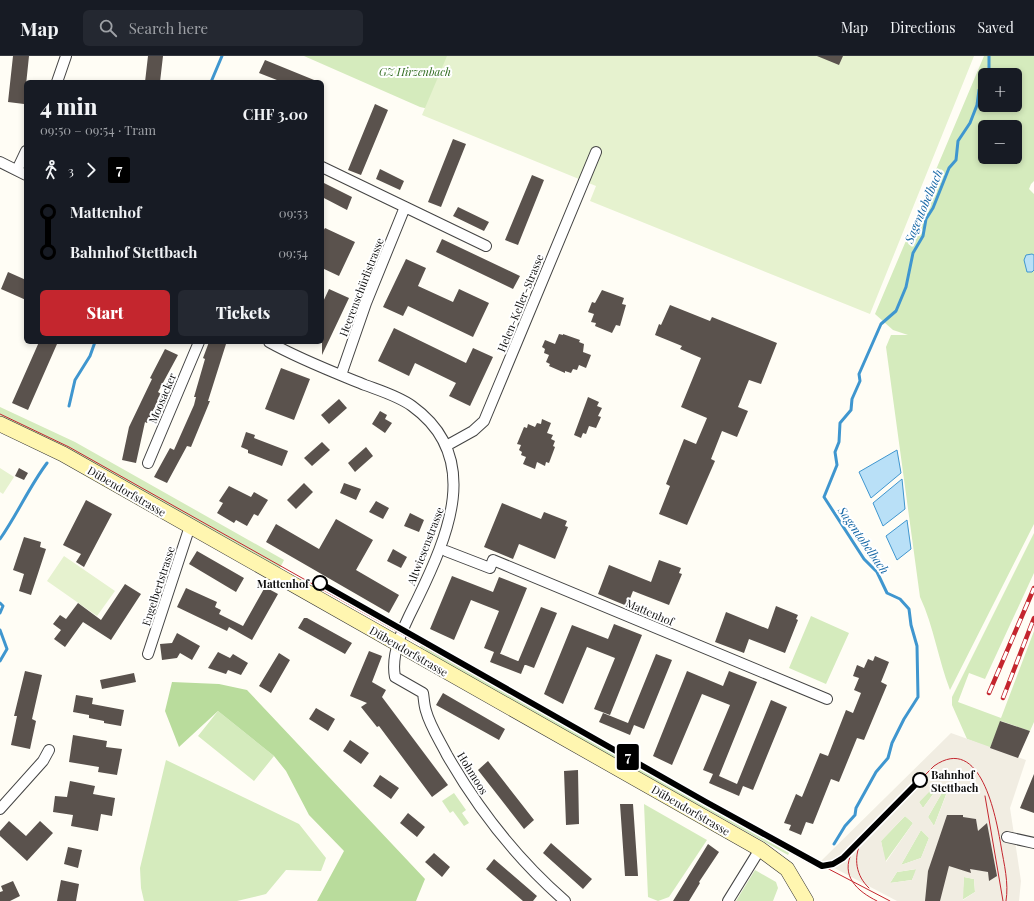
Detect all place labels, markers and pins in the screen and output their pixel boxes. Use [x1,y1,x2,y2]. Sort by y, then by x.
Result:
marker: Mattenhof [312,575,328,591]
place label: Mattenhof [257,576,310,591]
place label: Bahnhof Stettbach [931,767,979,795]
marker: Bahnhof Stettbach [912,772,928,788]

